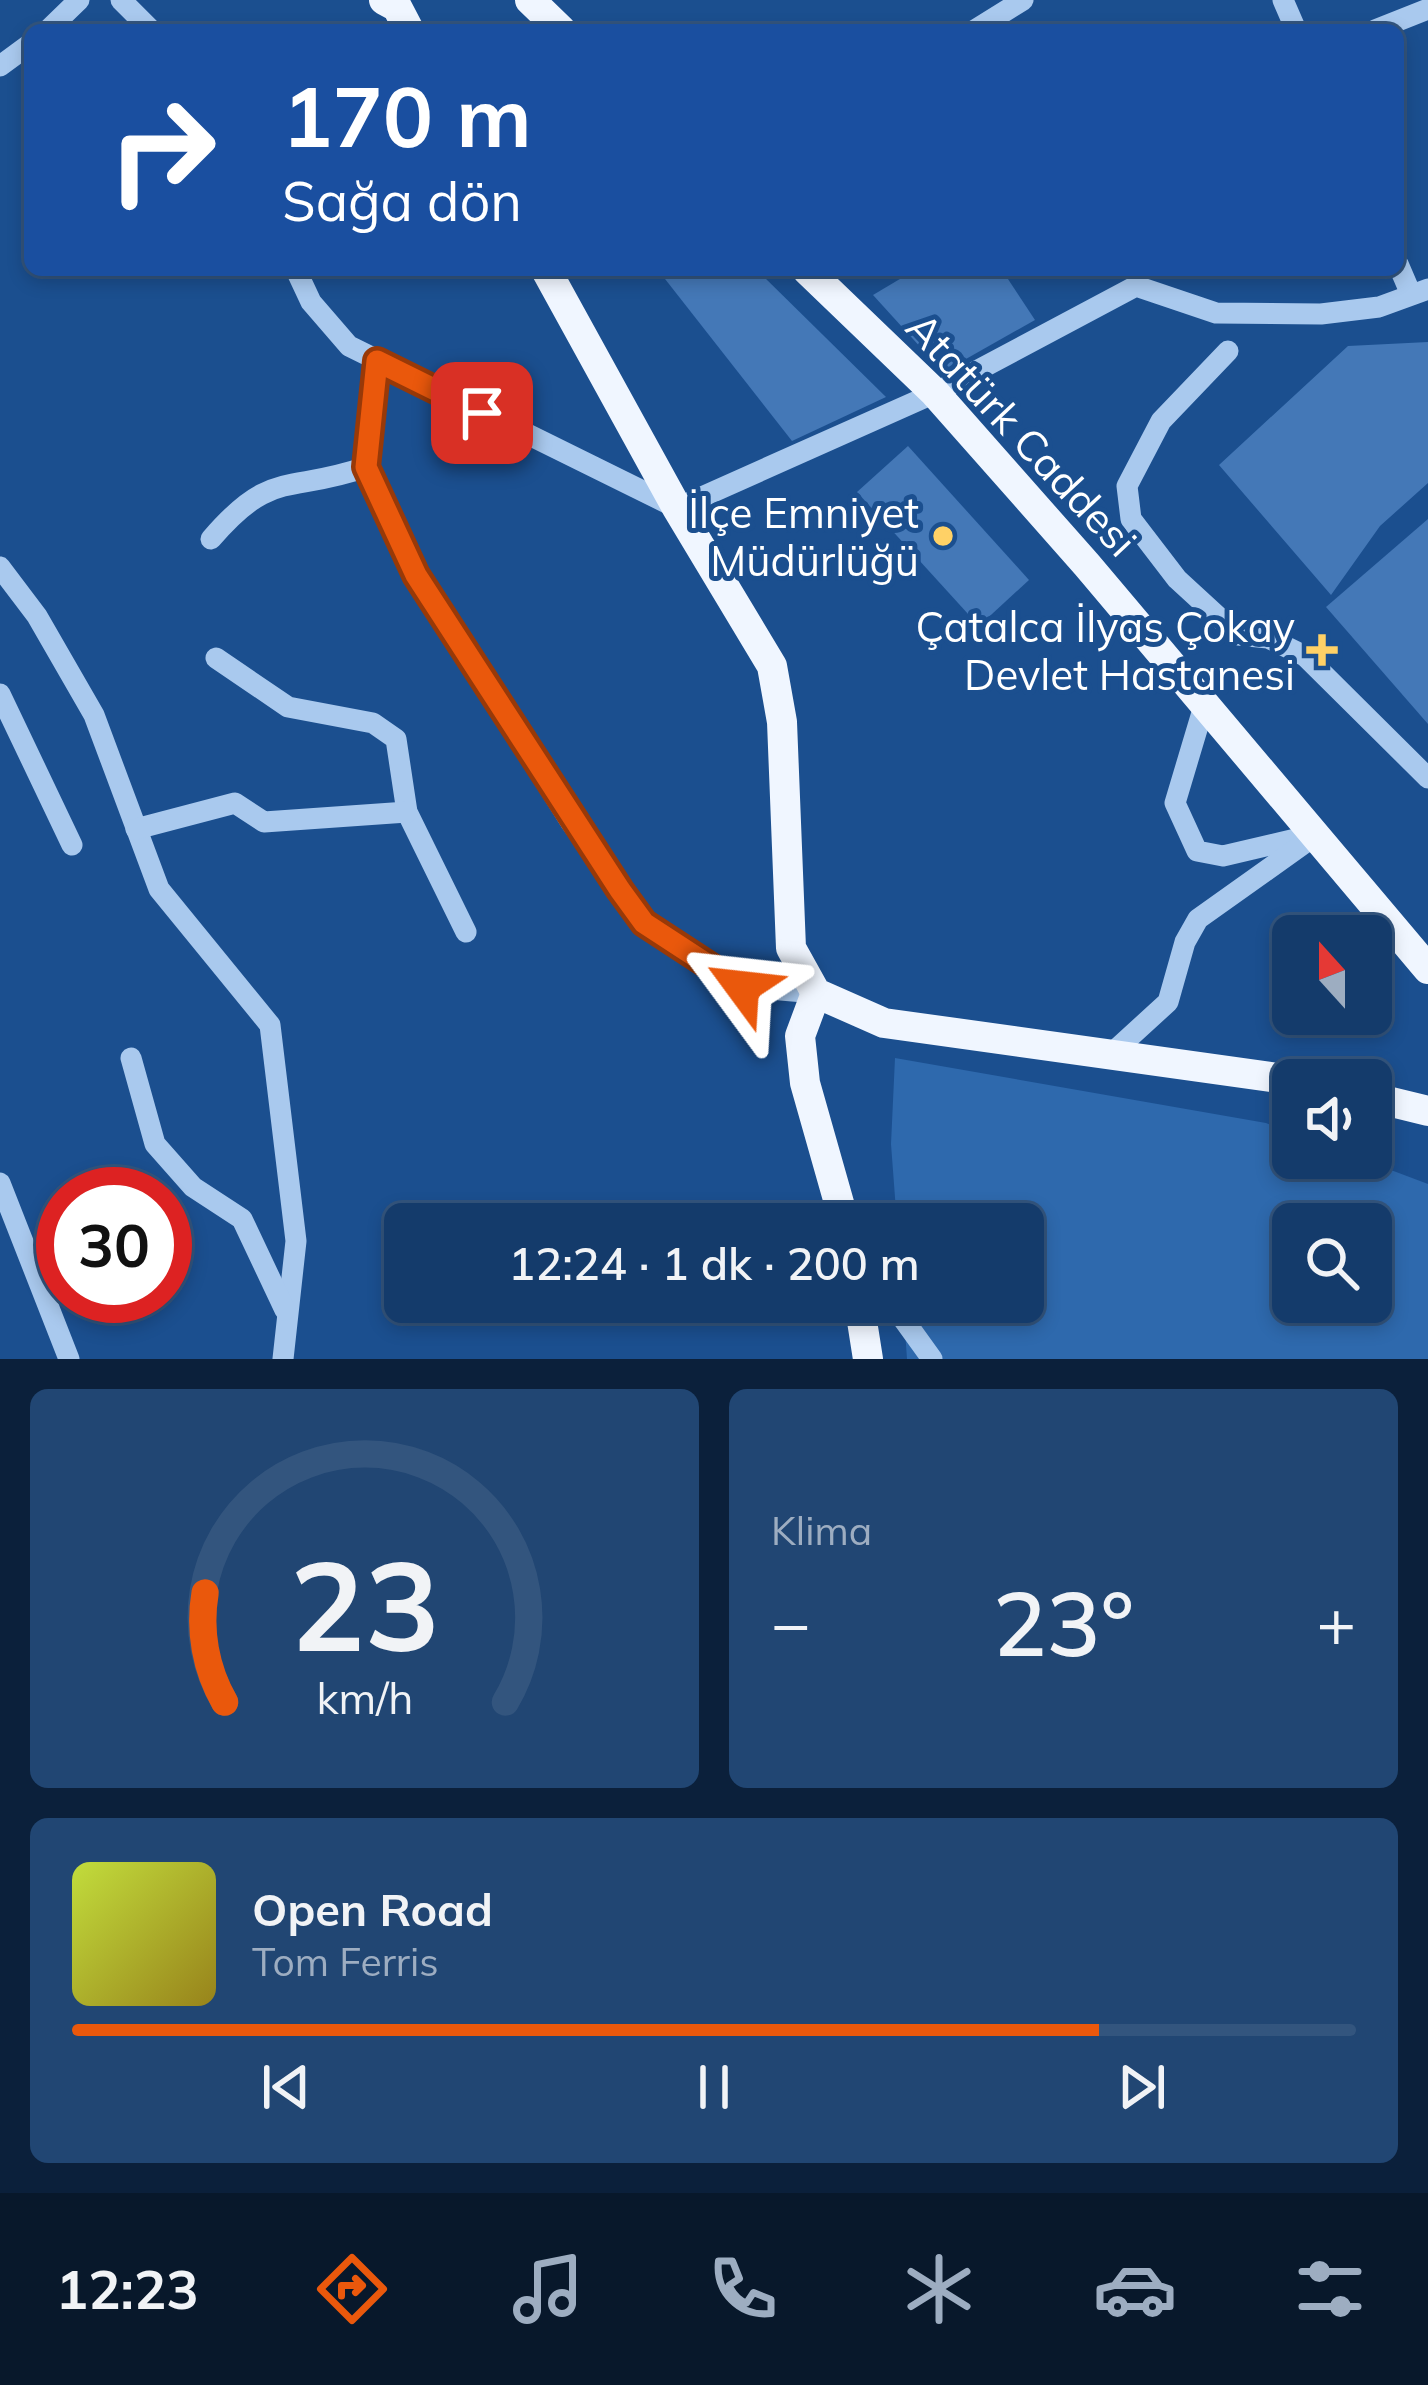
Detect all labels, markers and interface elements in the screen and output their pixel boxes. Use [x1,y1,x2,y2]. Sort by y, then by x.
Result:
text: 170 m [282,63,532,168]
icon: right [84,72,240,228]
text: Sağa dön [282,167,522,235]
street label: Atatürk Caddesi [895,301,1149,567]
pin [431,362,533,464]
icon: arrive [449,380,515,446]
place label: İlçe Emniyet Müdürlüğü [688,486,919,587]
marker: İlçe Emniyet Müdürlüğü [930,523,956,549]
place label: Çatalca İlyas Çokay Devlet Hastanesi [915,600,1295,701]
marker: Çatalca İlyas Çokay Devlet Hastanesi [1306,634,1338,666]
north arrow [1272,915,1392,1035]
map controls [1272,915,1392,1323]
position arrow [679,924,805,1050]
button: sound [1272,1059,1392,1179]
speed limit sign: 30 [36,1167,192,1323]
button: search [1272,1203,1392,1323]
text: 12:24 · 1 dk · 200 m [508,1235,920,1291]
text: Klima [771,1506,872,1555]
text: 23 [290,1526,439,1682]
text: 23° [993,1566,1134,1679]
text: − [771,1581,811,1664]
text: + [1316,1581,1356,1664]
text: km/h [316,1670,413,1724]
text: Open Road [252,1881,493,1937]
text: Tom Ferris [252,1937,439,1986]
icon: previous [253,2054,319,2120]
icon: pause [681,2054,747,2120]
icon: next [1109,2054,1175,2120]
icon: directions [310,2247,394,2331]
icon: music [506,2247,590,2331]
icon: phone [701,2247,785,2331]
icon: climate [897,2247,981,2331]
icon: car [1093,2247,1177,2331]
icon: filters [1288,2247,1372,2331]
text: 12:23 [56,2255,199,2323]

